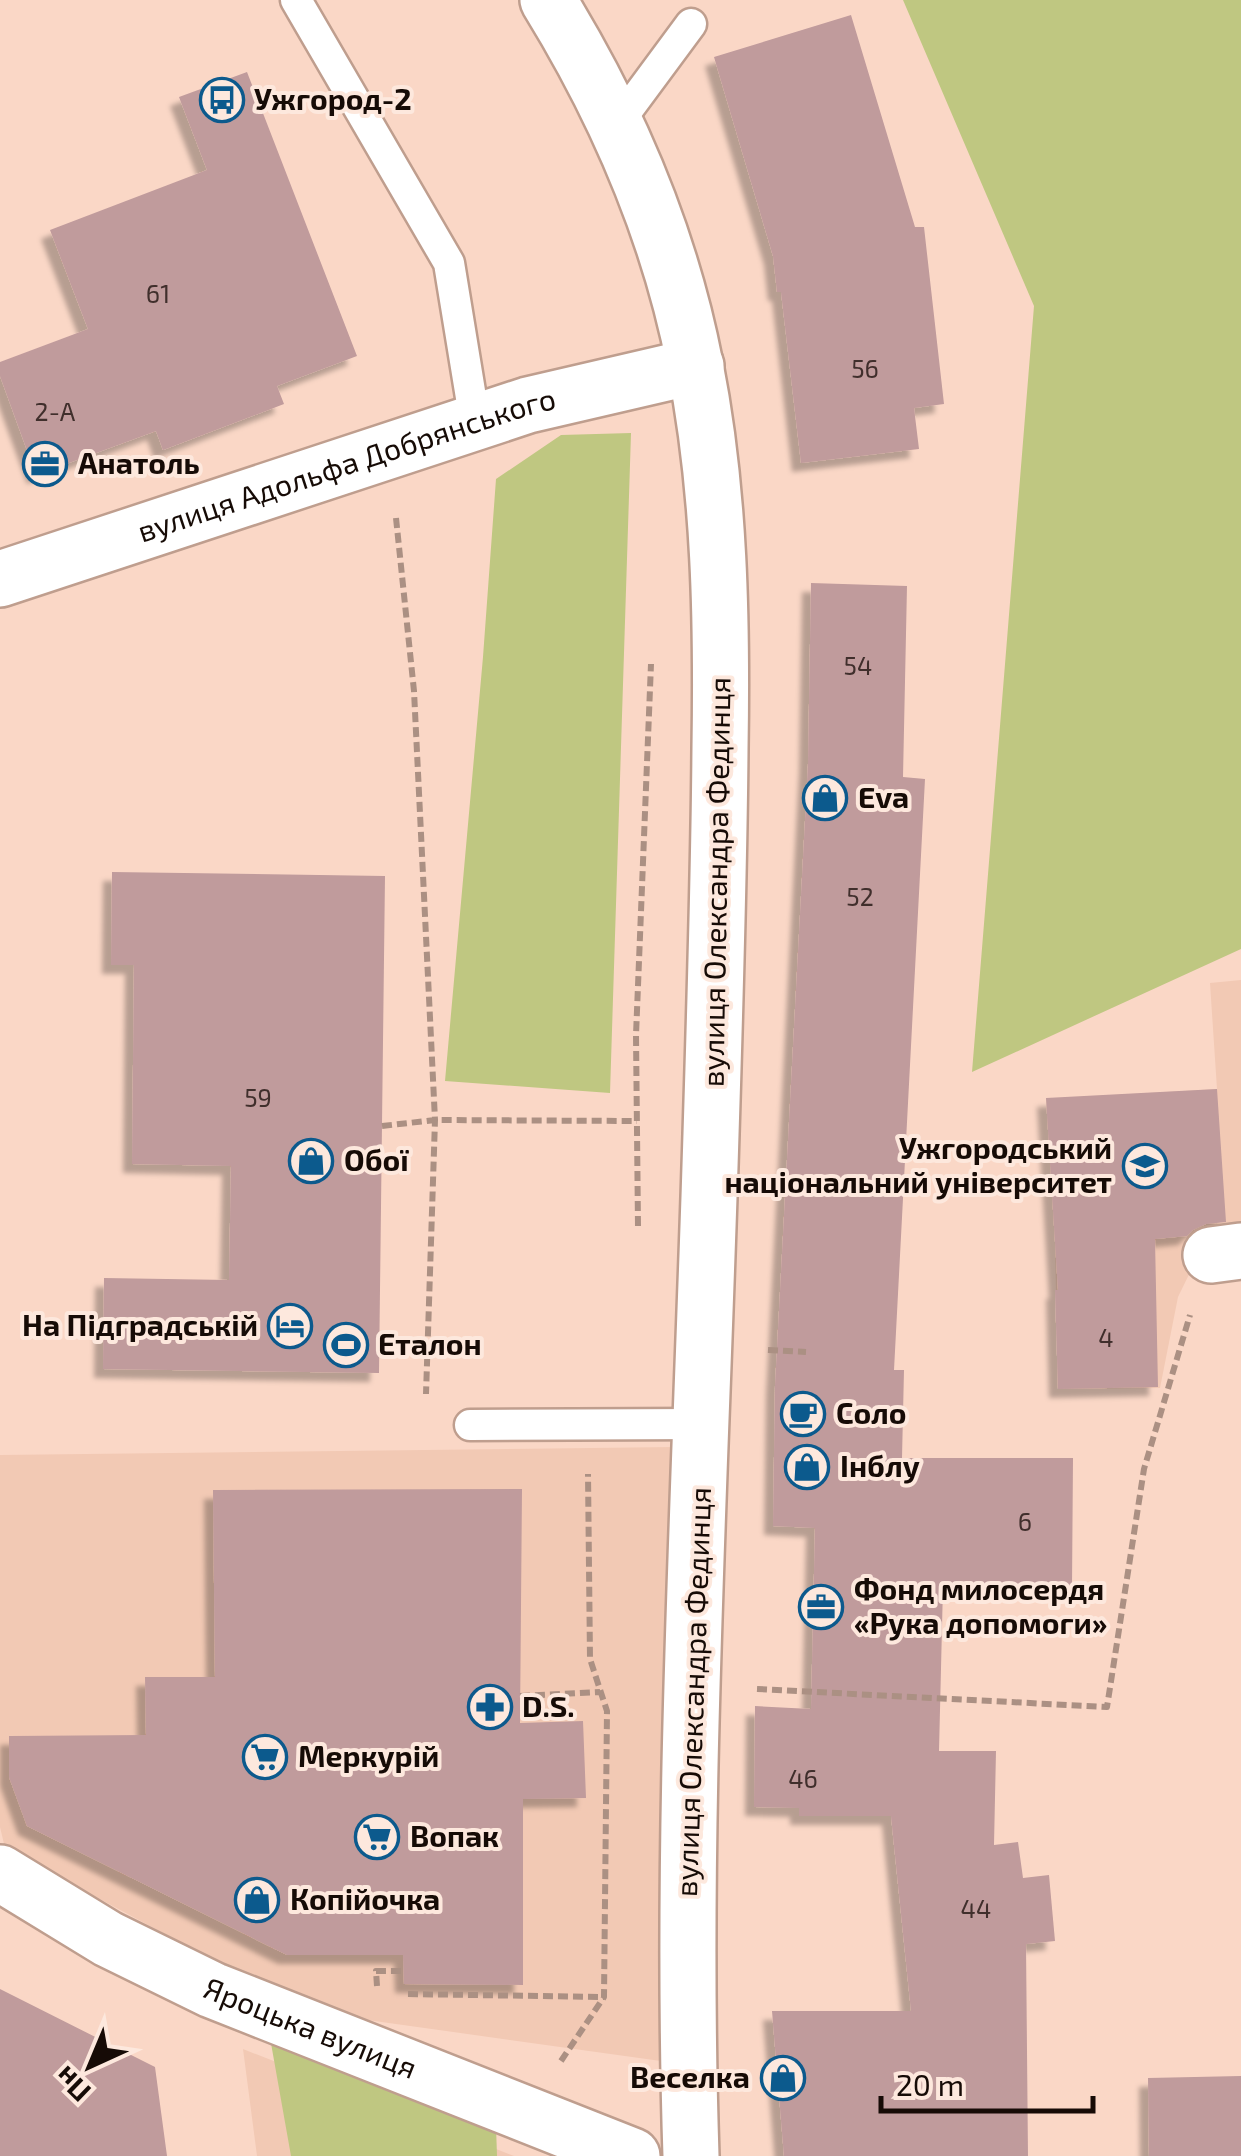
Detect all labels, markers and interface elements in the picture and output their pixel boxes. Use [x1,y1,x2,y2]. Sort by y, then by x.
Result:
bus stop icon: Ужгород-2 [199,77,245,123]
place label: Ужгород-2 [254,80,412,116]
house number: 61 [146,278,170,308]
house number: 56 [851,353,879,383]
street label: вулиця Адольфа Добрянського [133,379,559,548]
house number: 2-А [35,396,76,426]
office icon: Анатоль [22,441,68,487]
place label: Анатоль [78,444,200,480]
house number: 54 [844,650,872,680]
street label: вулиця Олександра Фединця [693,677,738,1087]
shop icon: Eva [802,775,848,821]
place label: Eva [858,778,909,814]
house number: 52 [846,881,874,911]
house number: 59 [244,1082,272,1112]
place label: Ужгородський національний університет [724,1129,1112,1200]
shop icon: Обої [288,1138,334,1184]
place label: Обої [344,1141,409,1177]
school or university icon: Ужгородський національний університет [1122,1143,1168,1189]
hotel icon: На Підградській [267,1303,313,1349]
place label: На Підградській [22,1306,258,1342]
sports icon: Еталон [323,1322,369,1368]
house number: 4 [1098,1322,1114,1352]
place label: Еталон [378,1325,482,1361]
cafe icon: Соло [780,1391,826,1437]
place label: Соло [836,1394,907,1430]
shop icon: Інблу [784,1444,830,1490]
place label: Інблу [840,1447,920,1484]
street label: вулиця Олександра Фединця [667,1486,718,1897]
house number: 6 [1018,1506,1032,1536]
place label: Фонд милосердя «Рука допомоги» [854,1570,1107,1641]
office icon: Фонд милосердя «Рука допомоги» [798,1584,844,1630]
pharmacy icon: D.S. [467,1684,513,1730]
place label: D.S. [522,1687,575,1723]
supermarket icon: Меркурій [242,1734,288,1780]
place label: Меркурій [298,1737,439,1774]
house number: 46 [788,1763,818,1793]
supermarket icon: Вопак [354,1814,400,1860]
place label: Вопак [410,1817,499,1853]
shop icon: Копійочка [234,1877,280,1923]
place label: Копійочка [290,1880,440,1916]
house number: 44 [961,1893,991,1923]
street label: Яроцька вулиця [199,1969,423,2085]
north arrow [40,2016,140,2116]
scale bar [881,2051,1094,2113]
shop icon: Веселка [760,2055,806,2101]
place label: Веселка [630,2058,750,2094]
text: Пн [47,2060,97,2110]
text: 20 m [896,2066,964,2102]

